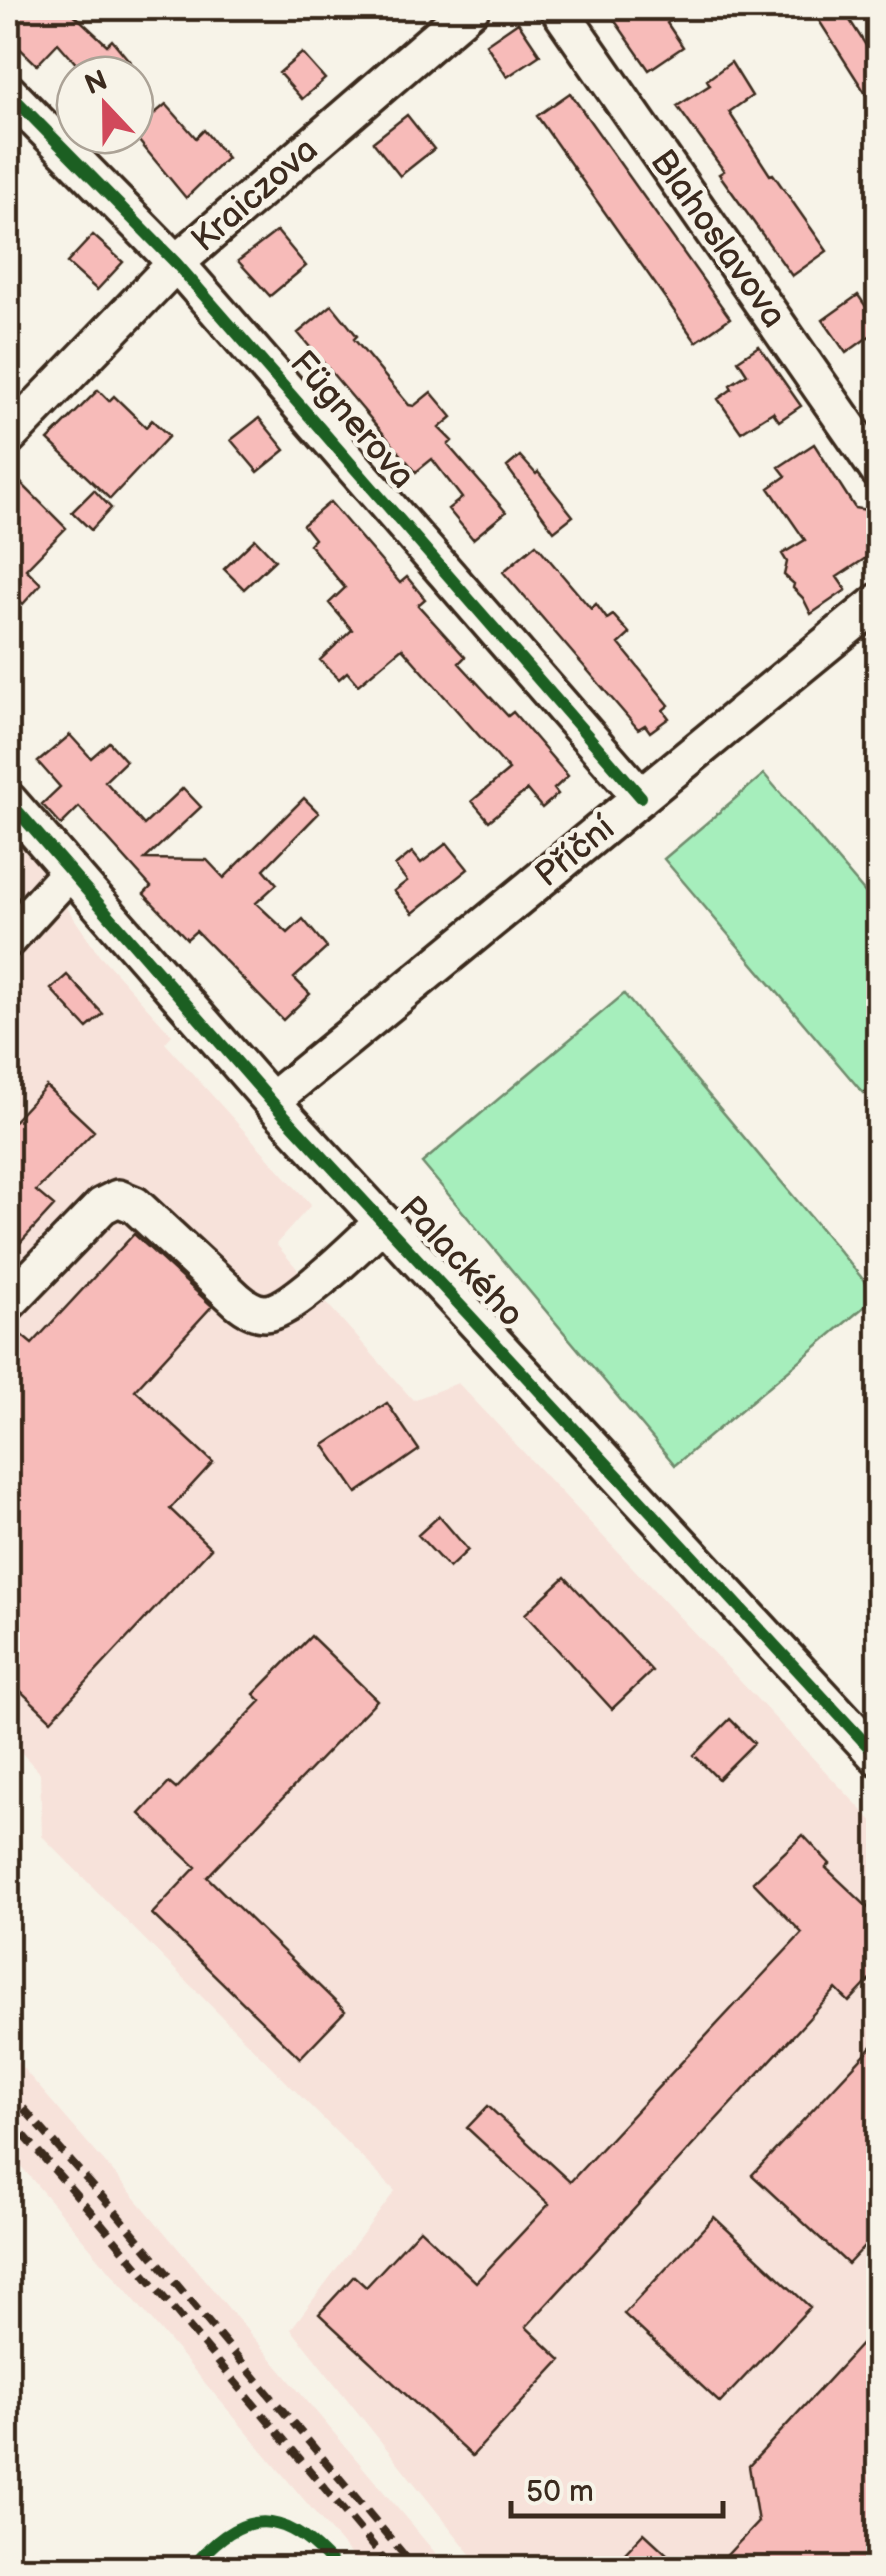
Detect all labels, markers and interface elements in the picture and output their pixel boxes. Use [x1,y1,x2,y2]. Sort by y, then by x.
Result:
north arrow [55,55,155,155]
text: N [80,64,112,102]
street label: Kraiczova [183,128,327,262]
street label: Blahoslavova [641,142,795,336]
street label: Fügnerova [280,342,424,498]
street label: Příční [527,807,624,897]
street label: Palackého [390,1188,532,1336]
scale bar [511,2456,724,2518]
text: 50 m [526,2474,594,2510]

